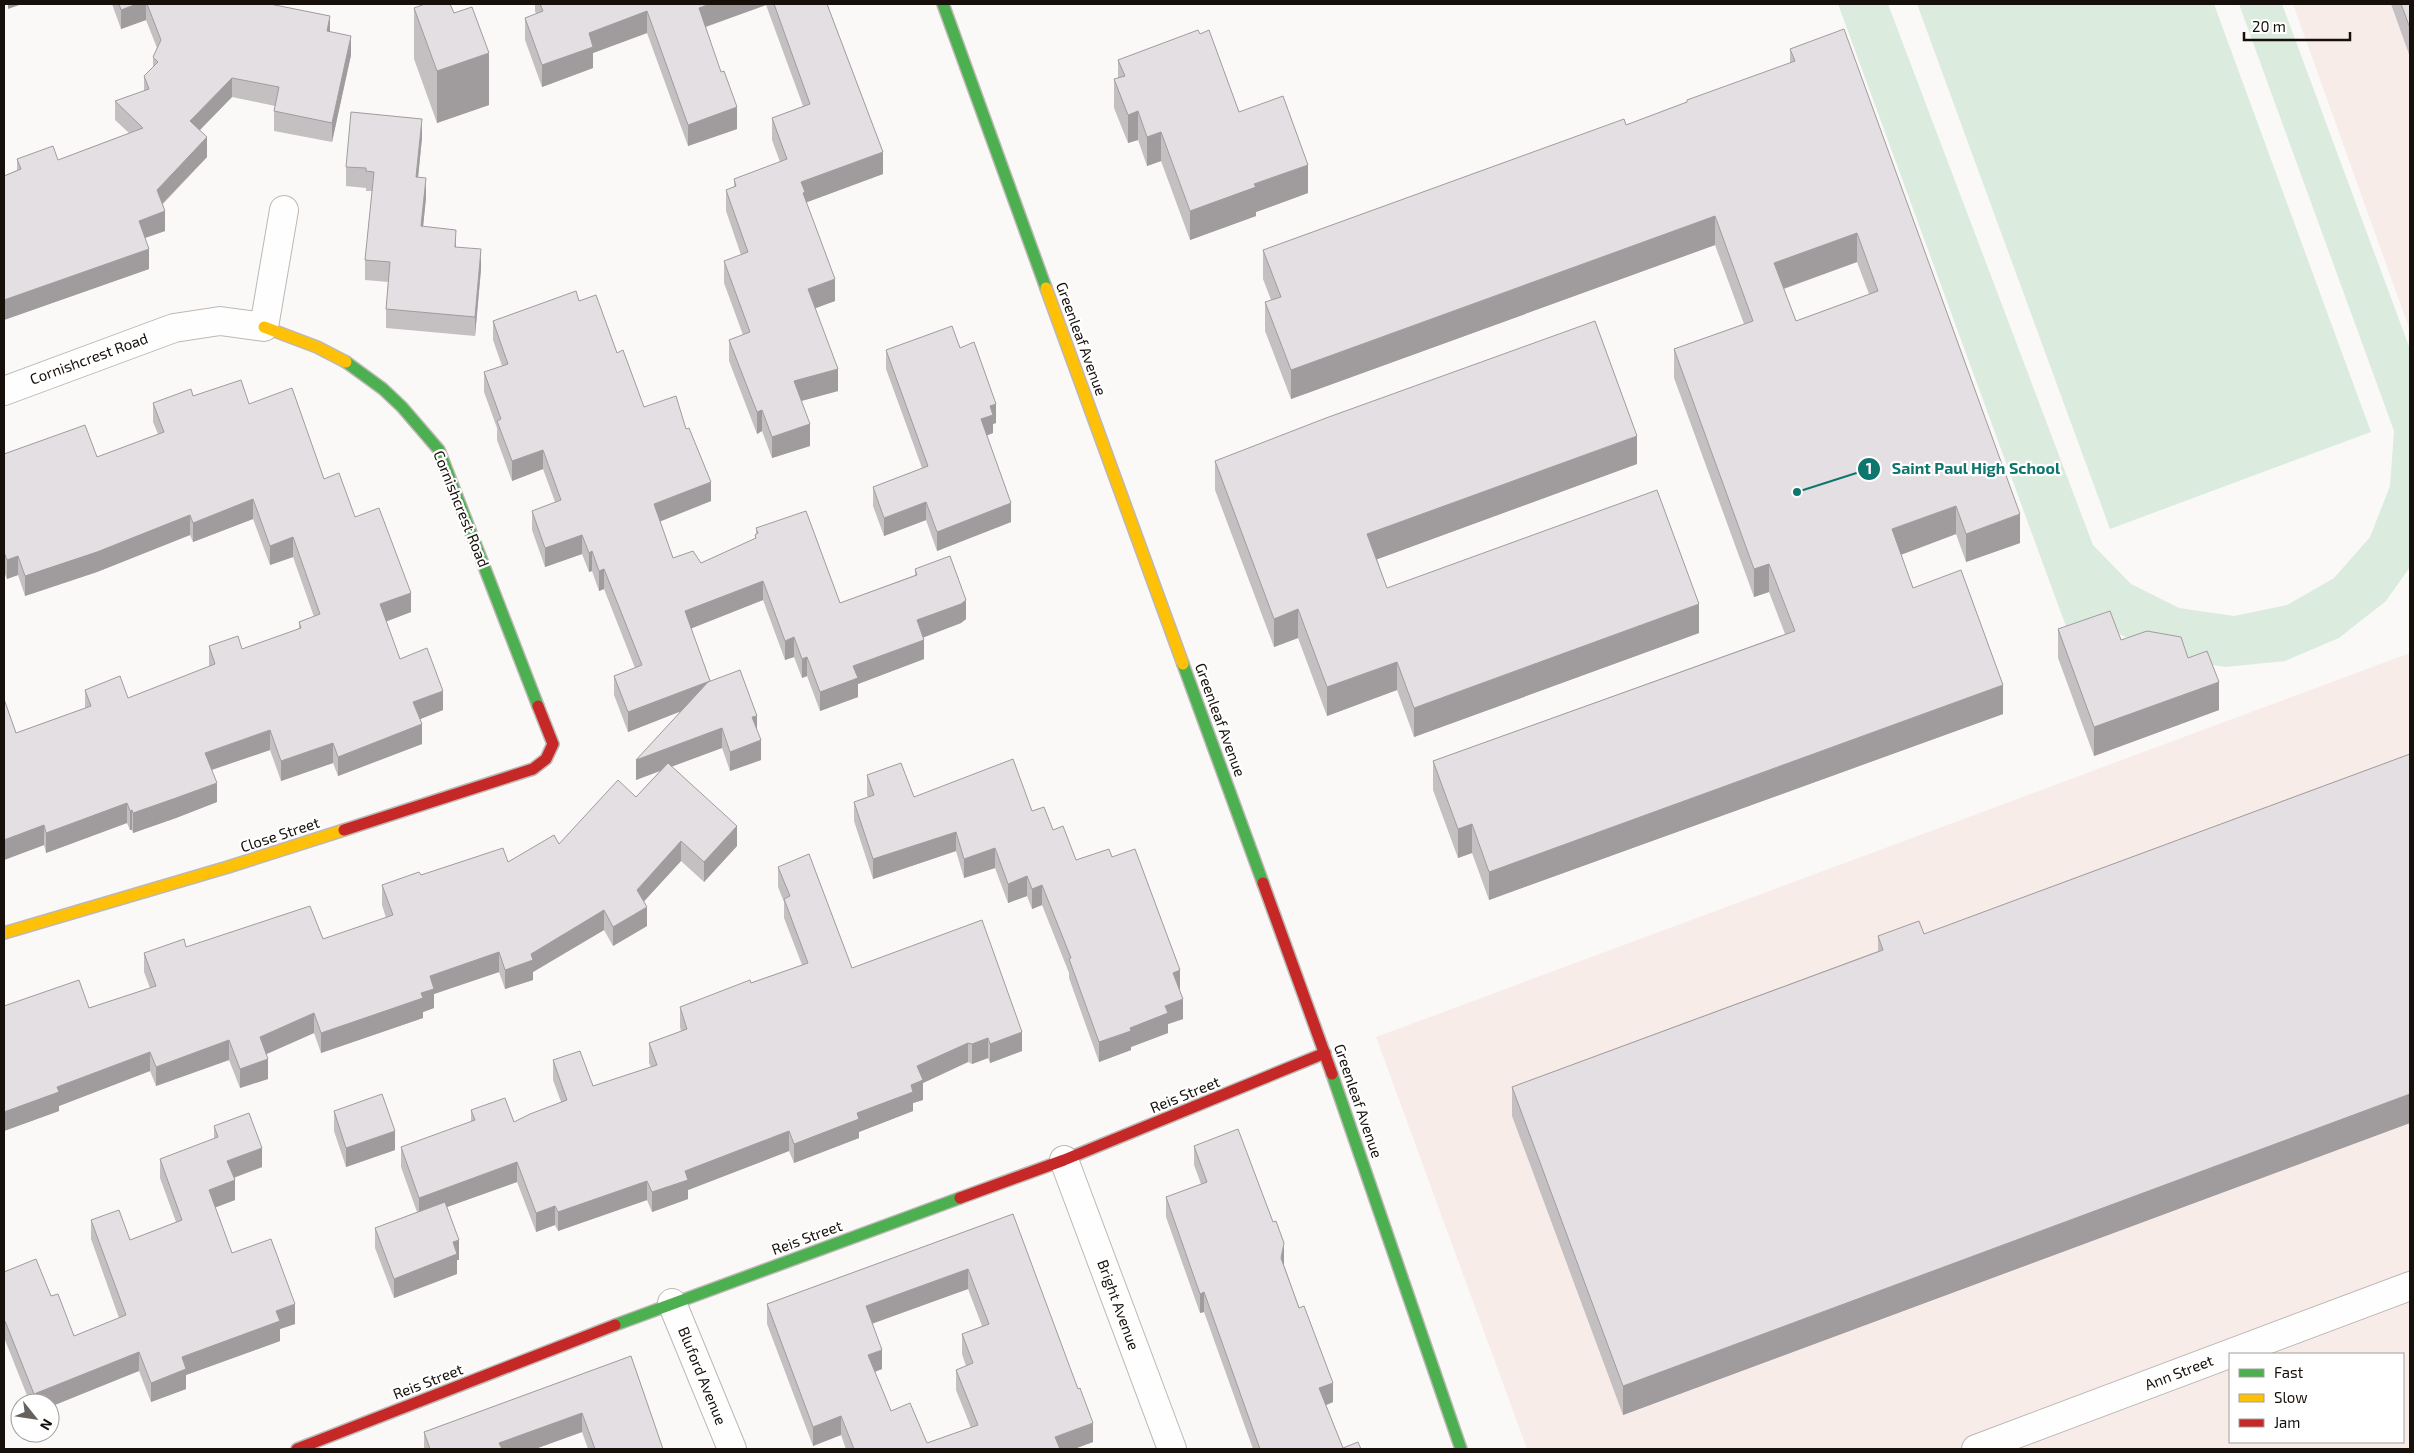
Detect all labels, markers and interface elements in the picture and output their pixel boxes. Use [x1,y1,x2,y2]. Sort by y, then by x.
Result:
scale bar [2244,10,2350,42]
text: 20 m [2252,17,2286,35]
street label: Greenleaf Avenue [1053,279,1111,398]
street label: Cornishcrest Road [27,328,150,388]
street label: Cornishcrest Road [430,448,494,570]
callout: Saint Paul High School [1857,453,2071,484]
text: Saint Paul High School [1892,458,2061,477]
text: 1 [1866,459,1872,477]
street label: Greenleaf Avenue [1192,660,1250,779]
street label: Close Street [238,813,322,855]
street label: Greenleaf Avenue [1331,1041,1387,1160]
street label: Reis Street [1147,1072,1222,1116]
street label: Reis Street [769,1216,845,1258]
street label: Bright Avenue [1094,1257,1144,1352]
street label: Bluford Avenue [675,1324,731,1427]
street label: Ann Street [2142,1351,2216,1393]
legend [2229,1353,2404,1443]
street label: Reis Street [390,1359,465,1403]
text: Fast [2274,1363,2304,1381]
text: Slow [2274,1388,2308,1406]
north arrow [10,1393,60,1443]
text: Jam [2274,1413,2300,1431]
text: N [37,1416,57,1433]

